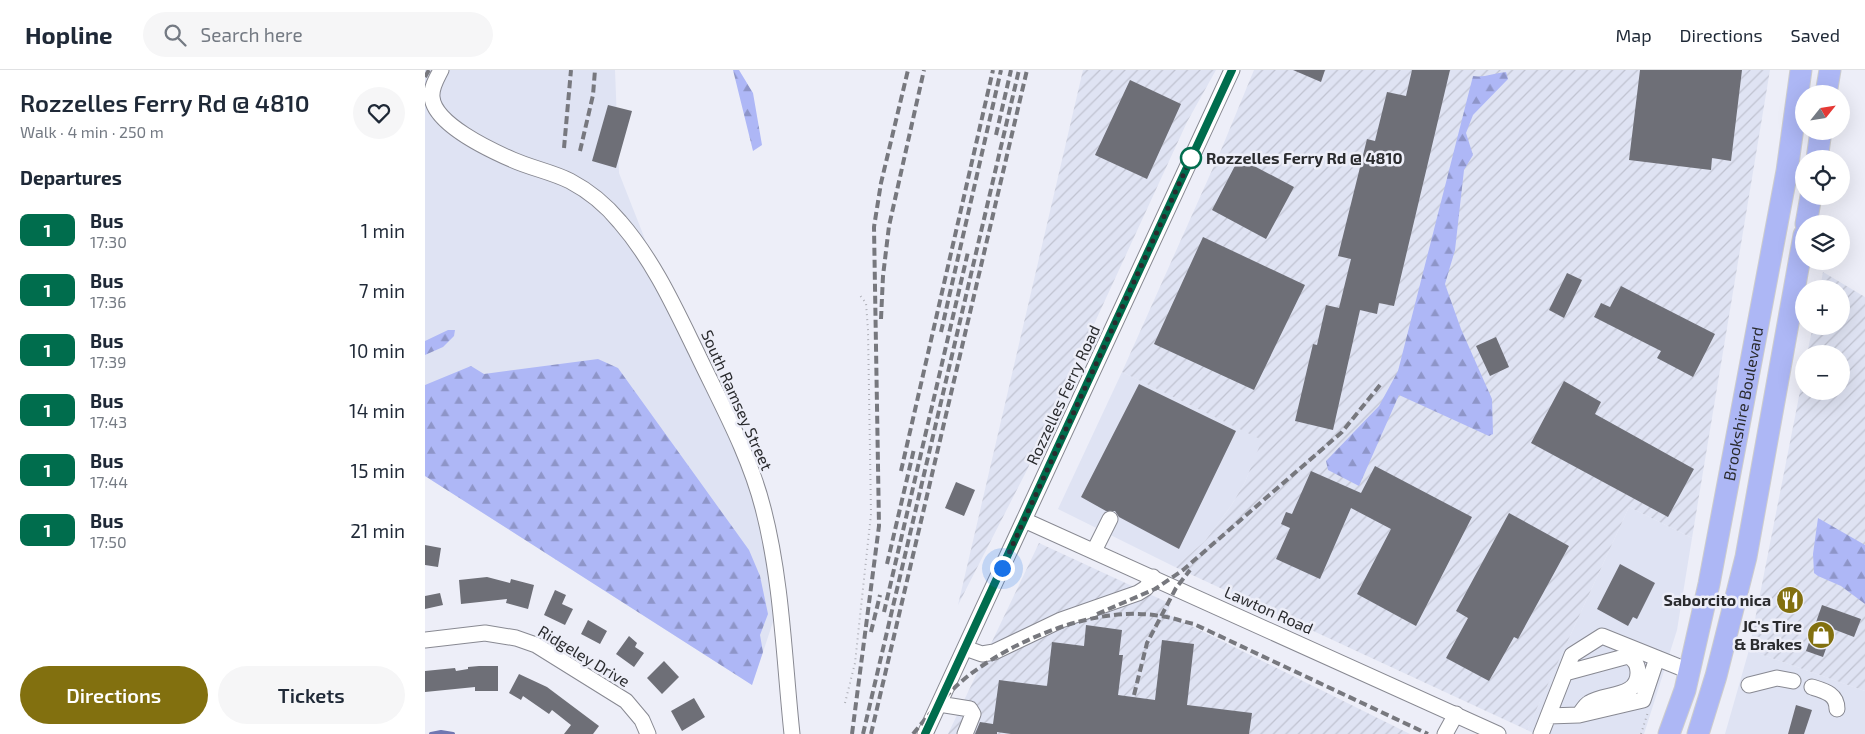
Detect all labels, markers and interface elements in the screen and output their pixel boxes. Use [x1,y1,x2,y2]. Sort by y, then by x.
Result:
search box [143,12,493,57]
text: Hopline [25,20,113,49]
icon: search [161,21,189,49]
text: Search here [201,23,303,46]
text: Map [1615,24,1652,46]
text: Directions [1680,24,1763,46]
text: Saved [1791,24,1840,46]
north arrow [1795,85,1850,140]
map controls [1795,85,1850,400]
button: heart [353,87,405,139]
text: Rozzelles Ferry Rd @ 4810 [20,88,310,117]
text: Walk · 4 min · 250 m [20,122,164,141]
marker: Rozzelles Ferry Rd @ 4810 [1180,147,1202,169]
place label: Rozzelles Ferry Rd @ 4810 [1206,148,1403,168]
button: locate [1795,150,1850,205]
text: Departures [20,166,122,189]
text: Bus [90,209,124,232]
button: layers [1795,215,1850,270]
text: 1 [44,219,51,241]
text: 1 min [361,219,405,242]
text: 17:30 [90,232,127,251]
text: Bus [90,269,124,292]
text: 1 [44,279,51,301]
text: 7 min [359,279,405,302]
button: + [1795,280,1850,335]
text: 17:36 [90,292,126,311]
street label: Rozzelles Ferry Road [1022,322,1103,468]
street label: Brookshire Boulevard [1719,325,1766,482]
street label: South Ramsey Street [698,327,777,473]
text: Bus [90,329,124,352]
text: 1 [44,339,51,361]
text: 10 min [349,339,405,362]
button: − [1795,345,1850,400]
text: 17:39 [90,352,126,371]
text: Bus [90,389,124,412]
text: 1 [44,399,51,421]
text: 14 min [349,399,405,422]
text: 17:43 [90,412,127,431]
text: Bus [90,449,124,472]
text: 1 [44,459,51,481]
text: 15 min [351,459,405,482]
text: 17:44 [90,472,128,491]
text: Bus [90,509,124,532]
text: 1 [44,519,51,541]
text: 21 min [350,519,405,542]
text: 17:50 [90,532,127,551]
your location [990,556,1015,581]
street label: Lawton Road [1222,582,1317,638]
restaurant icon: Saborcito nica [1775,585,1805,615]
place label: Saborcito nica [1664,590,1771,609]
place label: JC's Tire & Brakes [1734,616,1802,653]
shop icon: JC's Tire & Brakes [1806,620,1836,650]
street label: Ridgeley Drive [535,621,633,690]
button: Directions [20,666,208,724]
button: Tickets [218,666,405,724]

